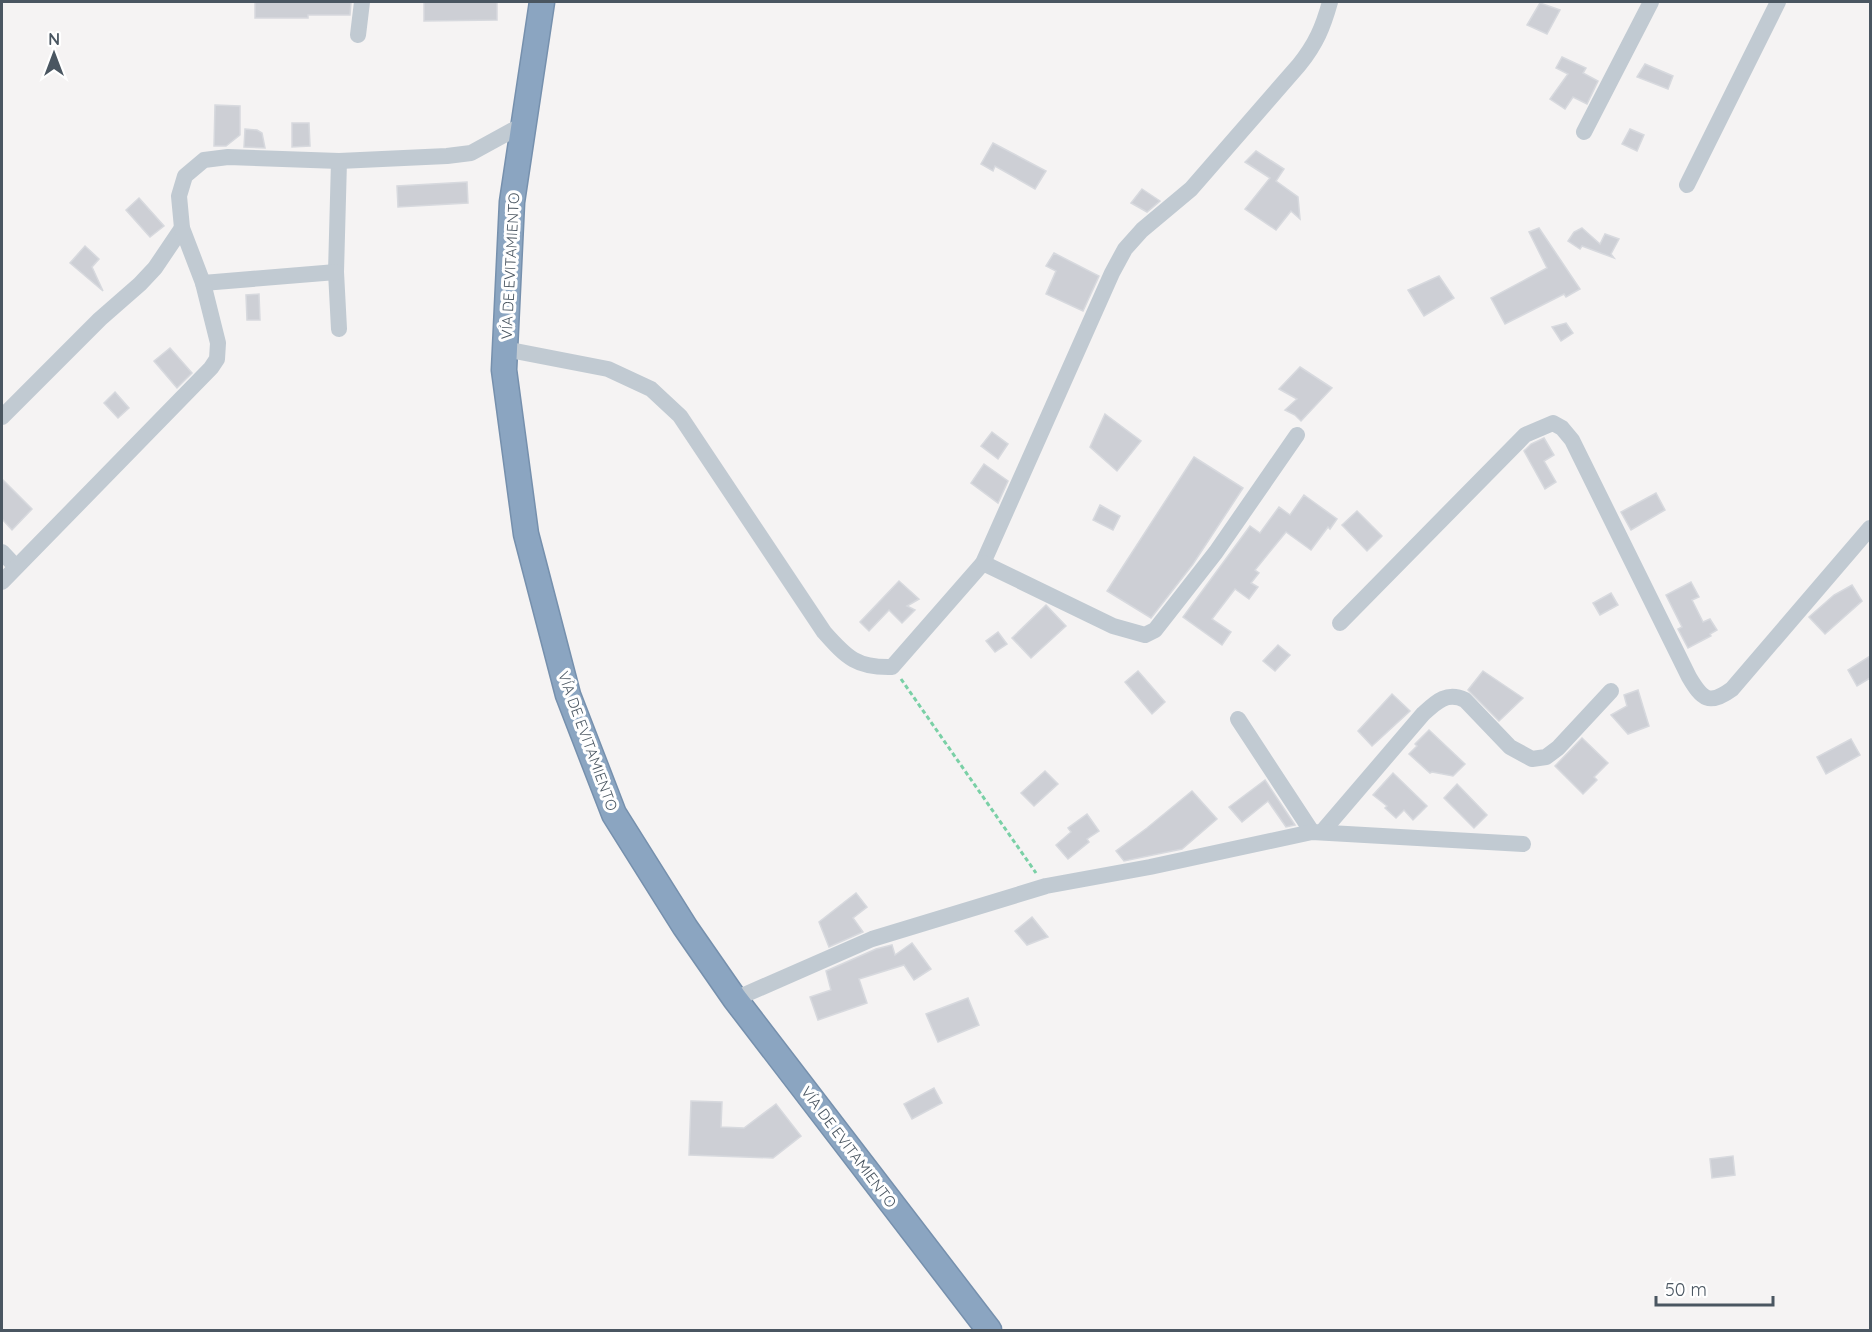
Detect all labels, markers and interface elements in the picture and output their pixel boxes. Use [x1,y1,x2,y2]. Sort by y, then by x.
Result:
north arrow [24,24,84,84]
text: N [48,29,60,49]
street label: VÍA DE EVITAMIENTO [497,192,523,340]
street label: VÍA DE EVITAMIENTO [554,669,622,813]
street label: VÍA DE EVITAMIENTO [797,1083,901,1211]
scale bar [1656,1269,1773,1307]
text: 50 m [1665,1278,1707,1301]

